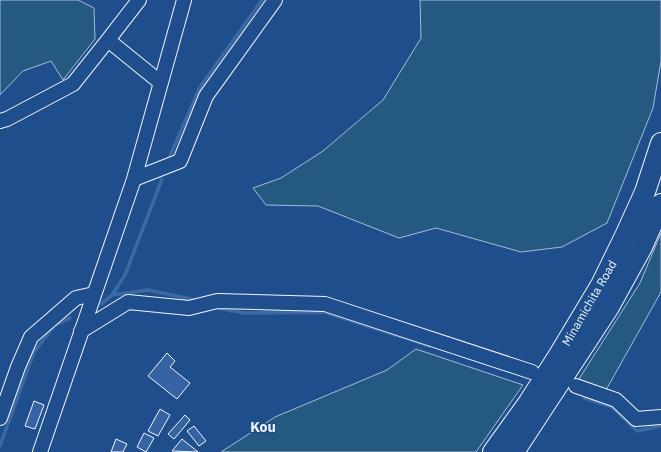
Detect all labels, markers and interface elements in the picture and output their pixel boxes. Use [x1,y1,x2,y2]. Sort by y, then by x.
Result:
street label: Minamichita Road [558,258,620,348]
district label: Kou [250,418,276,436]

